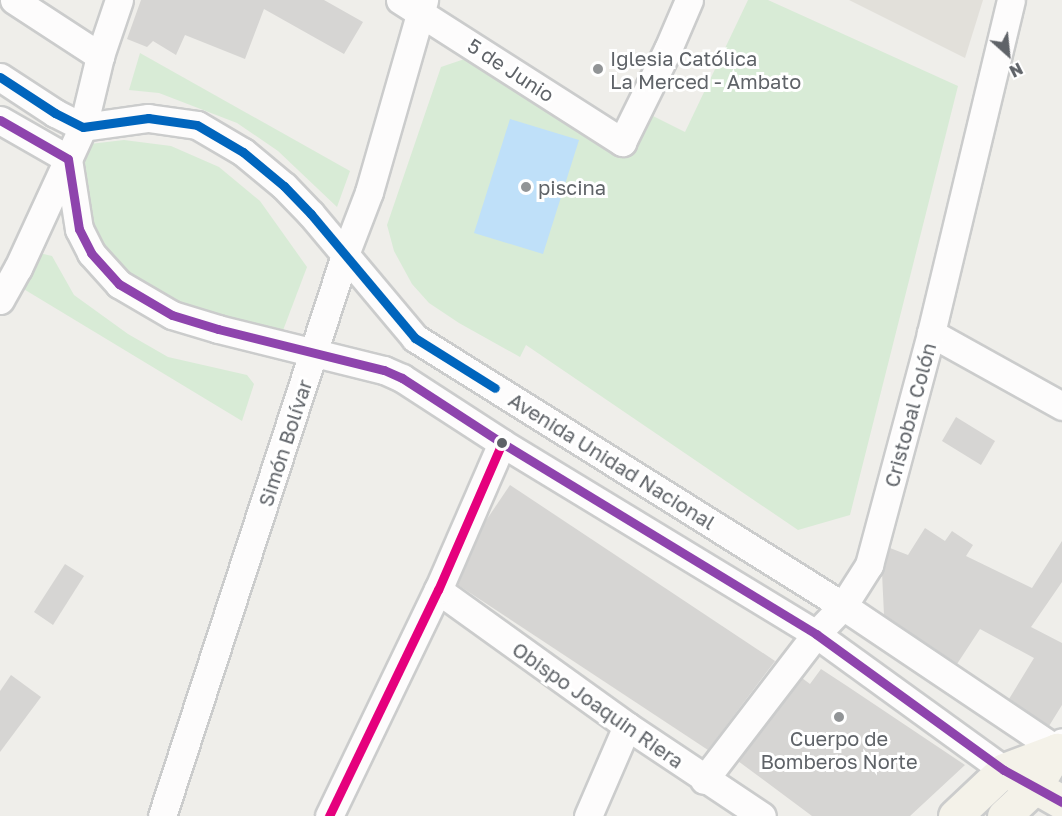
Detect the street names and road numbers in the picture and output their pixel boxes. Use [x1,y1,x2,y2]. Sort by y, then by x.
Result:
street label: 5 de Junio [463,33,559,107]
street label: Cristobal Colón [879,340,941,490]
street label: Simón Bolívar [253,377,317,509]
street label: Avenida Unidad Nacional [504,388,720,534]
street label: Obispo Joaquin Riera [508,637,688,773]

